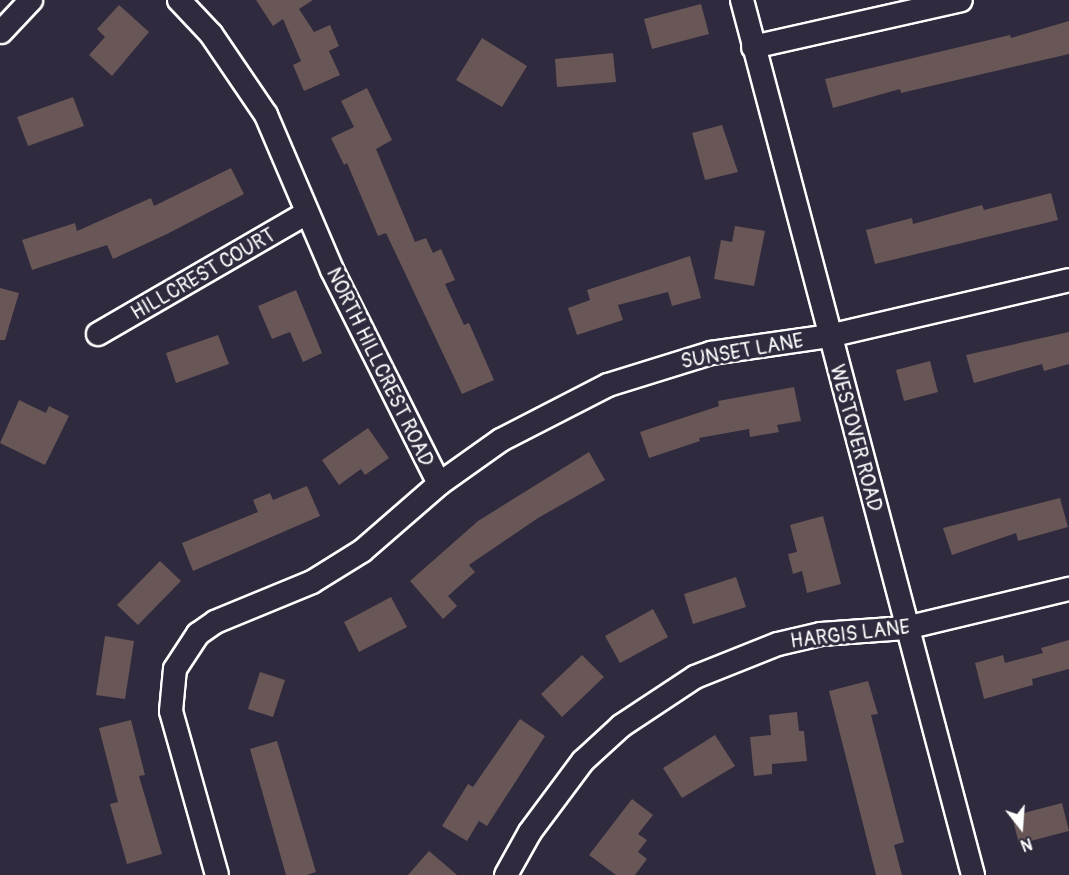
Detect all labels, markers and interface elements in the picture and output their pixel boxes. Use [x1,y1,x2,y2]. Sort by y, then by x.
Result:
street label: HILLCREST COURT [127,223,279,325]
street label: NORTH HILLCREST ROAD [321,264,439,470]
street label: SUNSET LANE [679,328,805,374]
street label: WESTOVER ROAD [825,362,887,514]
street label: HARGIS LANE [789,615,911,653]
north arrow [991,797,1051,857]
text: N [1018,833,1034,855]

